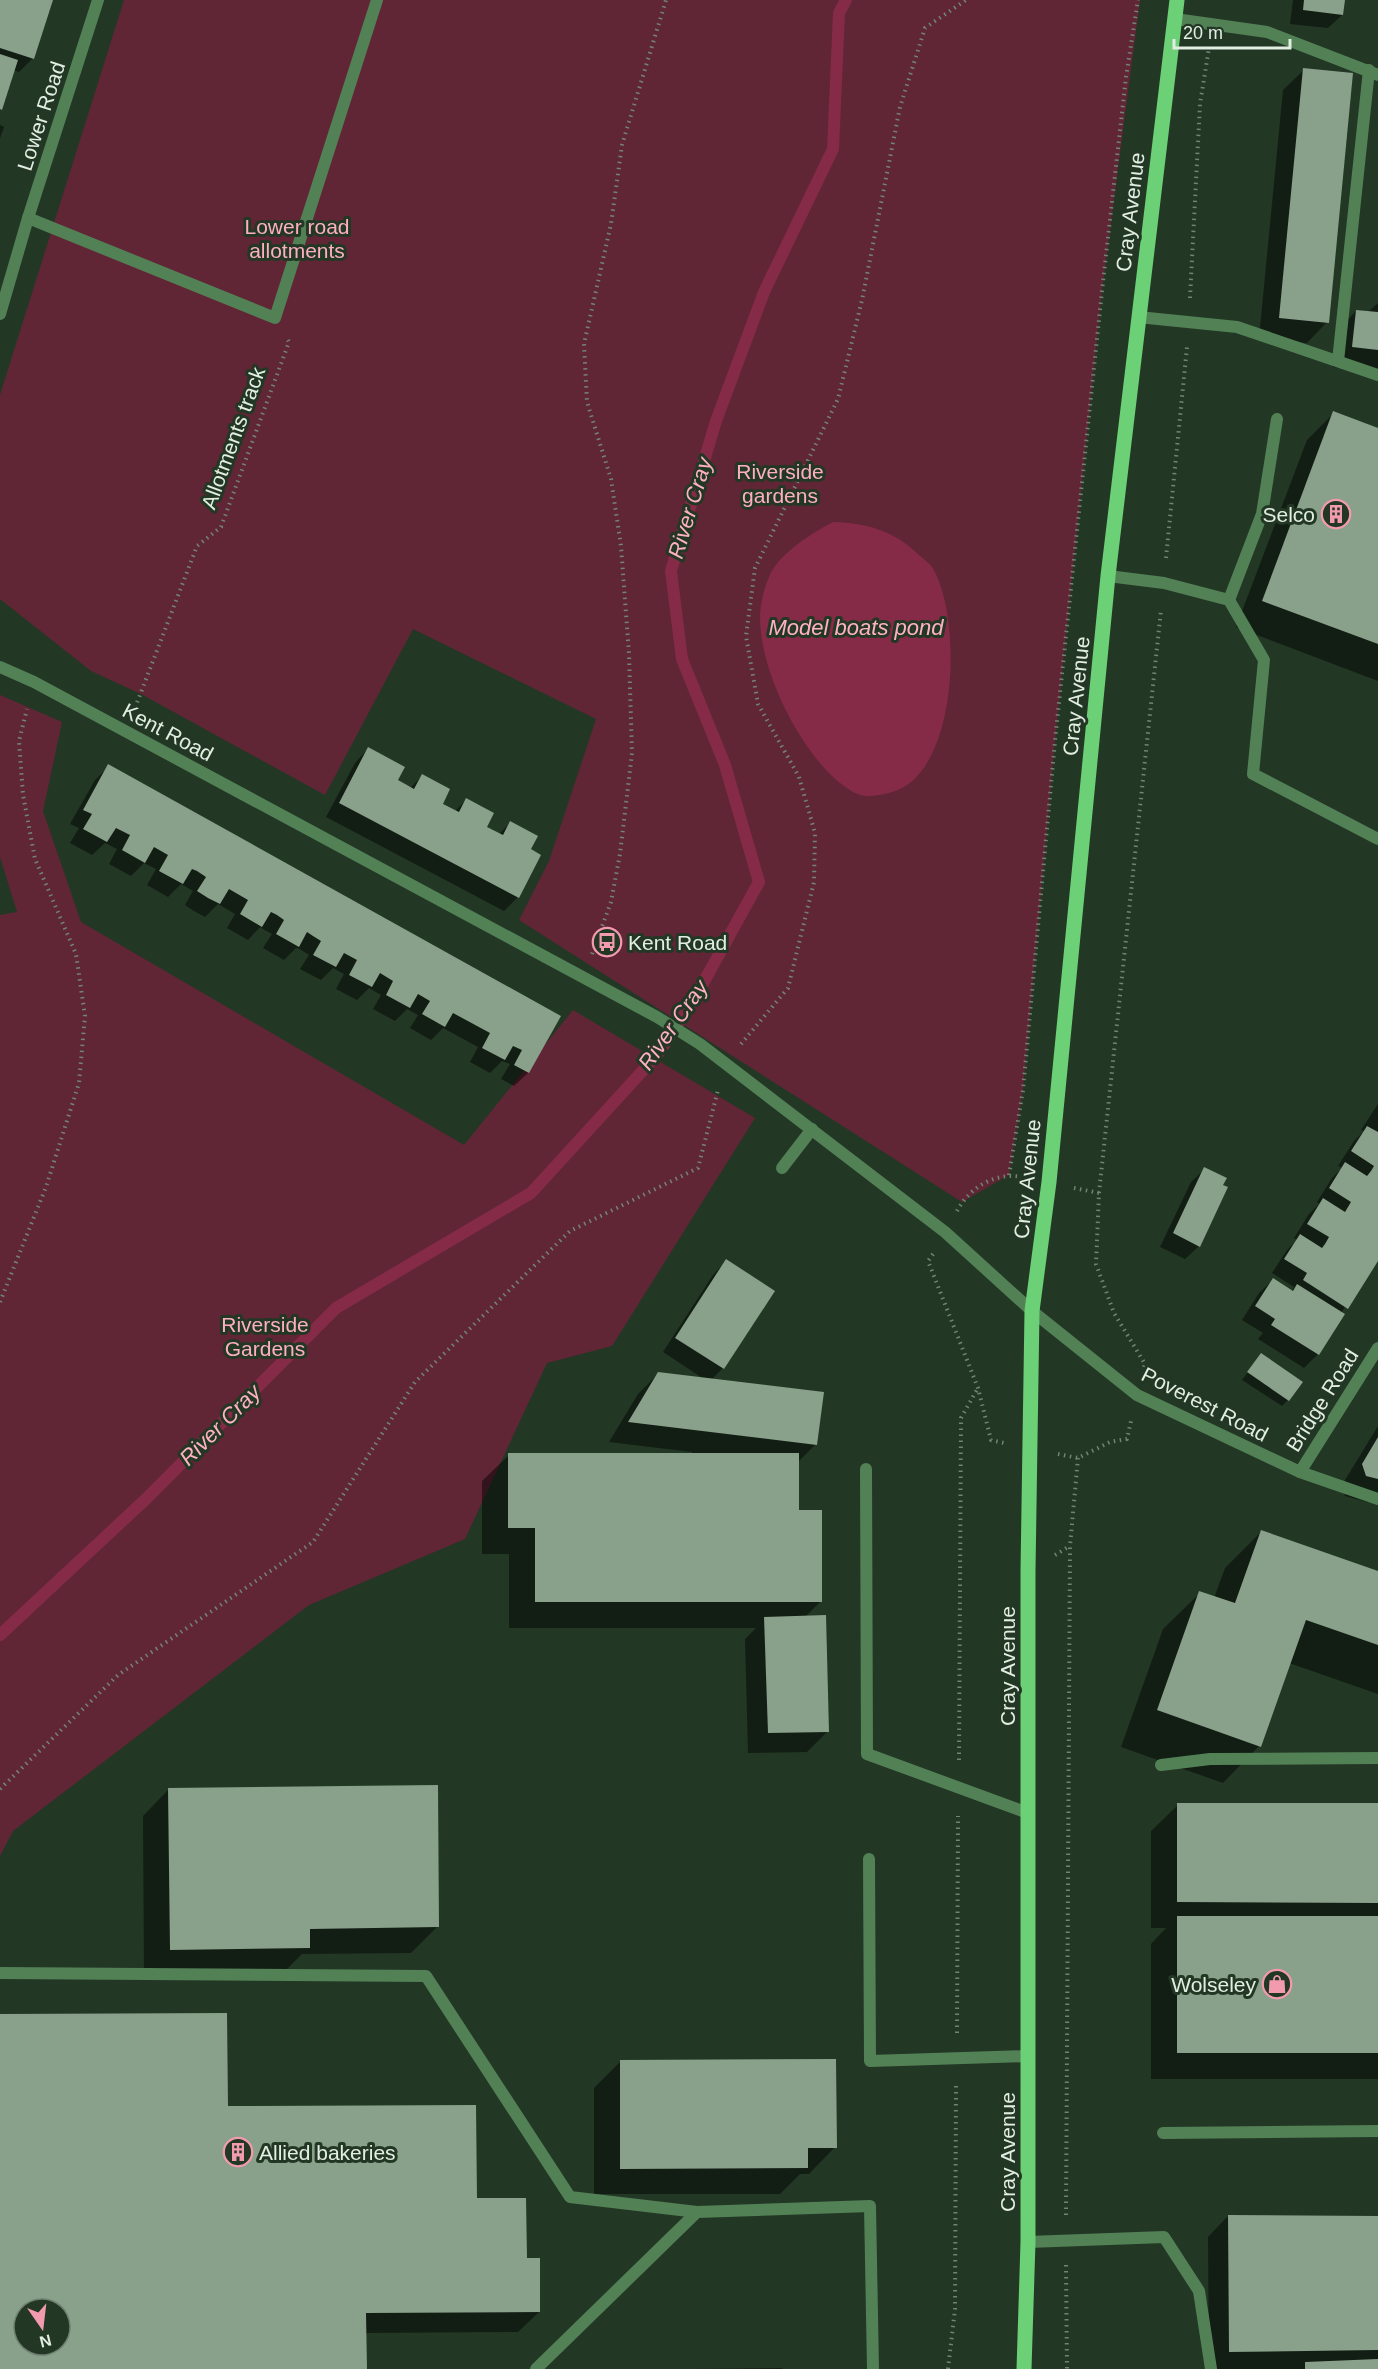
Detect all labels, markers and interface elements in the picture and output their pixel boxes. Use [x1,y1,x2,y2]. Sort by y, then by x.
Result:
scale bar [1174,12,1290,50]
text: 20 m [1183,23,1223,43]
street label: Lower Road [13,59,69,173]
street label: Cray Avenue [1111,151,1149,273]
park label: Lower road allotments [244,215,350,262]
street label: Allotments track [197,363,270,512]
water label: River Cray [663,453,718,561]
park label: Riverside gardens [736,460,824,507]
building icon: Selco [1320,498,1352,530]
place label: Selco [1262,503,1315,526]
water label: Model boats pond [769,615,944,640]
street label: Cray Avenue [1058,635,1094,757]
street label: Kent Road [119,699,217,765]
bus stop icon: Kent Road [591,926,623,958]
place label: Kent Road [628,931,727,954]
water label: River Cray [633,974,714,1075]
street label: Cray Avenue [1009,1118,1045,1240]
park label: Riverside Gardens [221,1313,309,1360]
street label: Bridge Road [1281,1344,1363,1456]
street label: Poverest Road [1138,1362,1272,1446]
water label: River Cray [174,1378,267,1471]
street label: Cray Avenue [996,1606,1019,1726]
shop icon: Wolseley [1261,1968,1293,2000]
place label: Wolseley [1171,1973,1256,1996]
street label: Cray Avenue [996,2092,1019,2212]
building icon: Allied bakeries [222,2136,254,2168]
place label: Allied bakeries [259,2141,396,2164]
north arrow [12,2297,72,2357]
text: N [38,2331,53,2351]

